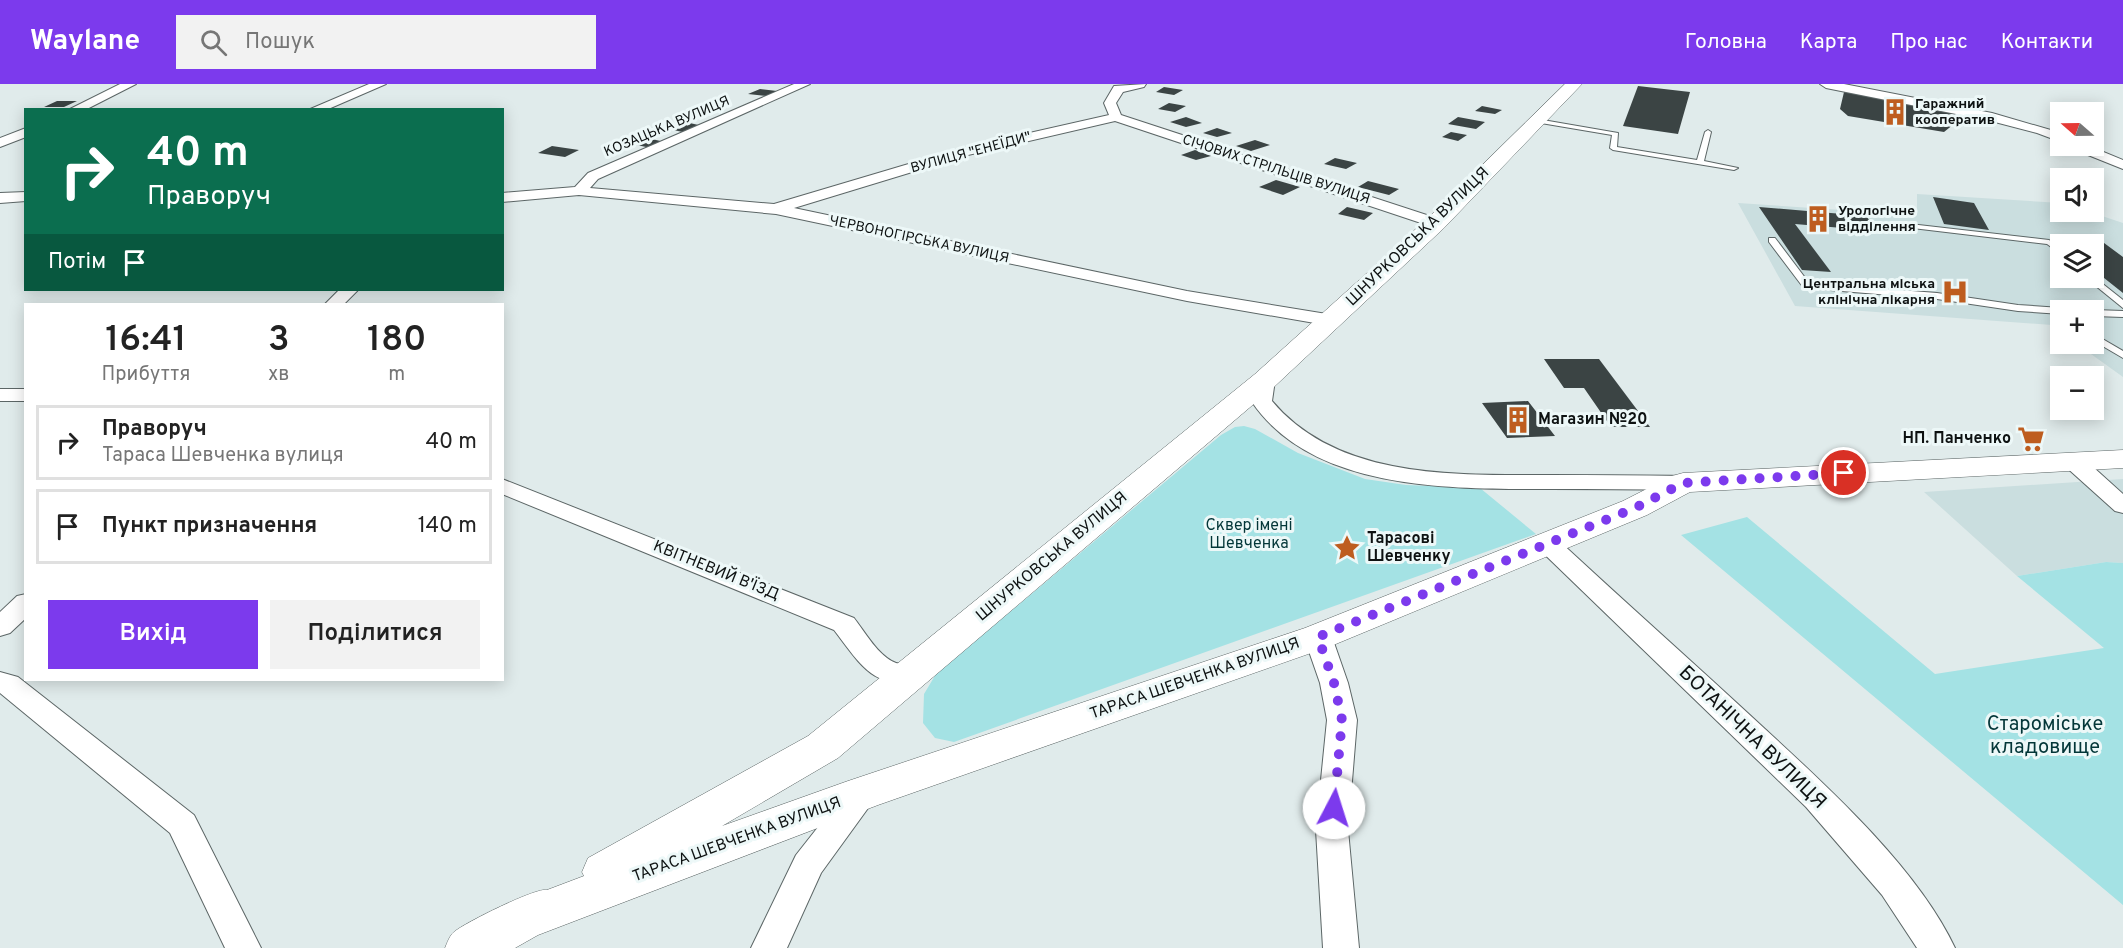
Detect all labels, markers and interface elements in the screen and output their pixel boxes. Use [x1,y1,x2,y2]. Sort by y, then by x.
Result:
search box [176,15,596,69]
text: Waylane [30,24,140,60]
icon: search [197,26,230,59]
text: Пошук [245,29,315,56]
text: Головна [1685,29,1767,56]
text: Карта [1800,29,1857,56]
text: Про нас [1890,29,1968,56]
text: Контакти [2001,29,2093,56]
street label: КОЗАЦЬКА ВУЛИЦЯ [602,93,732,161]
place label: Гаражний кооператив [1915,96,1995,129]
building icon: Гаражний кооператив [1880,97,1910,127]
north arrow [2050,102,2104,156]
map controls [2050,102,2104,420]
text: 40 m [147,128,249,181]
street label: ВУЛИЦЯ "ЕНЕЇДИ" [909,128,1033,177]
icon: right [48,132,126,210]
street label: СІЧОВИХ СТРІЛЬЦІВ ВУЛИЦЯ [1180,132,1372,208]
street label: ШНУРКОВСЬКА ВУЛИЦЯ [1342,163,1494,311]
button: sound [2050,168,2104,222]
text: Праворуч [147,180,271,214]
place label: Урологічне відділення [1838,203,1916,236]
building icon: Урологічне відділення [1803,204,1833,234]
street label: ЧЕРВОНОГІРСЬКА ВУЛИЦЯ [828,213,1010,267]
button: layers [2050,234,2104,288]
icon: arrive [118,246,151,279]
text: Потім [48,249,106,276]
place label: Центральна міська клінічна лікарня [1803,276,1935,309]
hospital icon: Центральна міська клінічна лікарня [1940,277,1970,307]
button: + [2050,300,2104,354]
text: 16:41 [105,318,187,364]
text: 3 [268,318,290,364]
text: 180 [367,318,427,364]
text: Прибуття [101,362,190,388]
text: хв [268,362,290,388]
text: m [388,362,405,388]
button: − [2050,366,2104,420]
building icon: Магазин №20 [1503,405,1533,435]
place label: Магазин №20 [1538,410,1648,430]
text: Праворуч [102,416,207,443]
supermarket icon: НП. Панченко [2016,424,2046,454]
icon: right [51,426,84,459]
text: 40 m [425,429,477,456]
place label: НП. Панченко [1902,429,2011,449]
text: Тараса Шевченка вулиця [102,443,344,469]
pin [1818,447,1869,498]
icon: arrive [1827,456,1860,489]
street label: ШНУРКОВСЬКА ВУЛИЦЯ [972,488,1132,626]
icon: arrive [51,510,84,543]
text: Пункт призначення [102,513,317,540]
text: 140 m [418,513,477,540]
park label: Сквер імені Шевченка [1205,516,1293,554]
place label: Тарасові Шевченку [1367,529,1451,567]
place icon: Тарасові Шевченку [1332,533,1362,563]
street label: КВІТНЕВИЙ В'ЇЗД [650,535,783,605]
button: Вихід [48,600,258,669]
button: Поділитися [270,600,480,669]
street label: ТАРАСА ШЕВЧЕНКА ВУЛИЦЯ [1088,634,1302,724]
street label: БОТАНІЧНА ВУЛИЦЯ [1672,661,1832,815]
park label: Староміське кладовище [1987,712,2103,761]
position arrow [1302,776,1366,840]
street label: ТАРАСА ШЕВЧЕНКА ВУЛИЦЯ [630,793,844,887]

